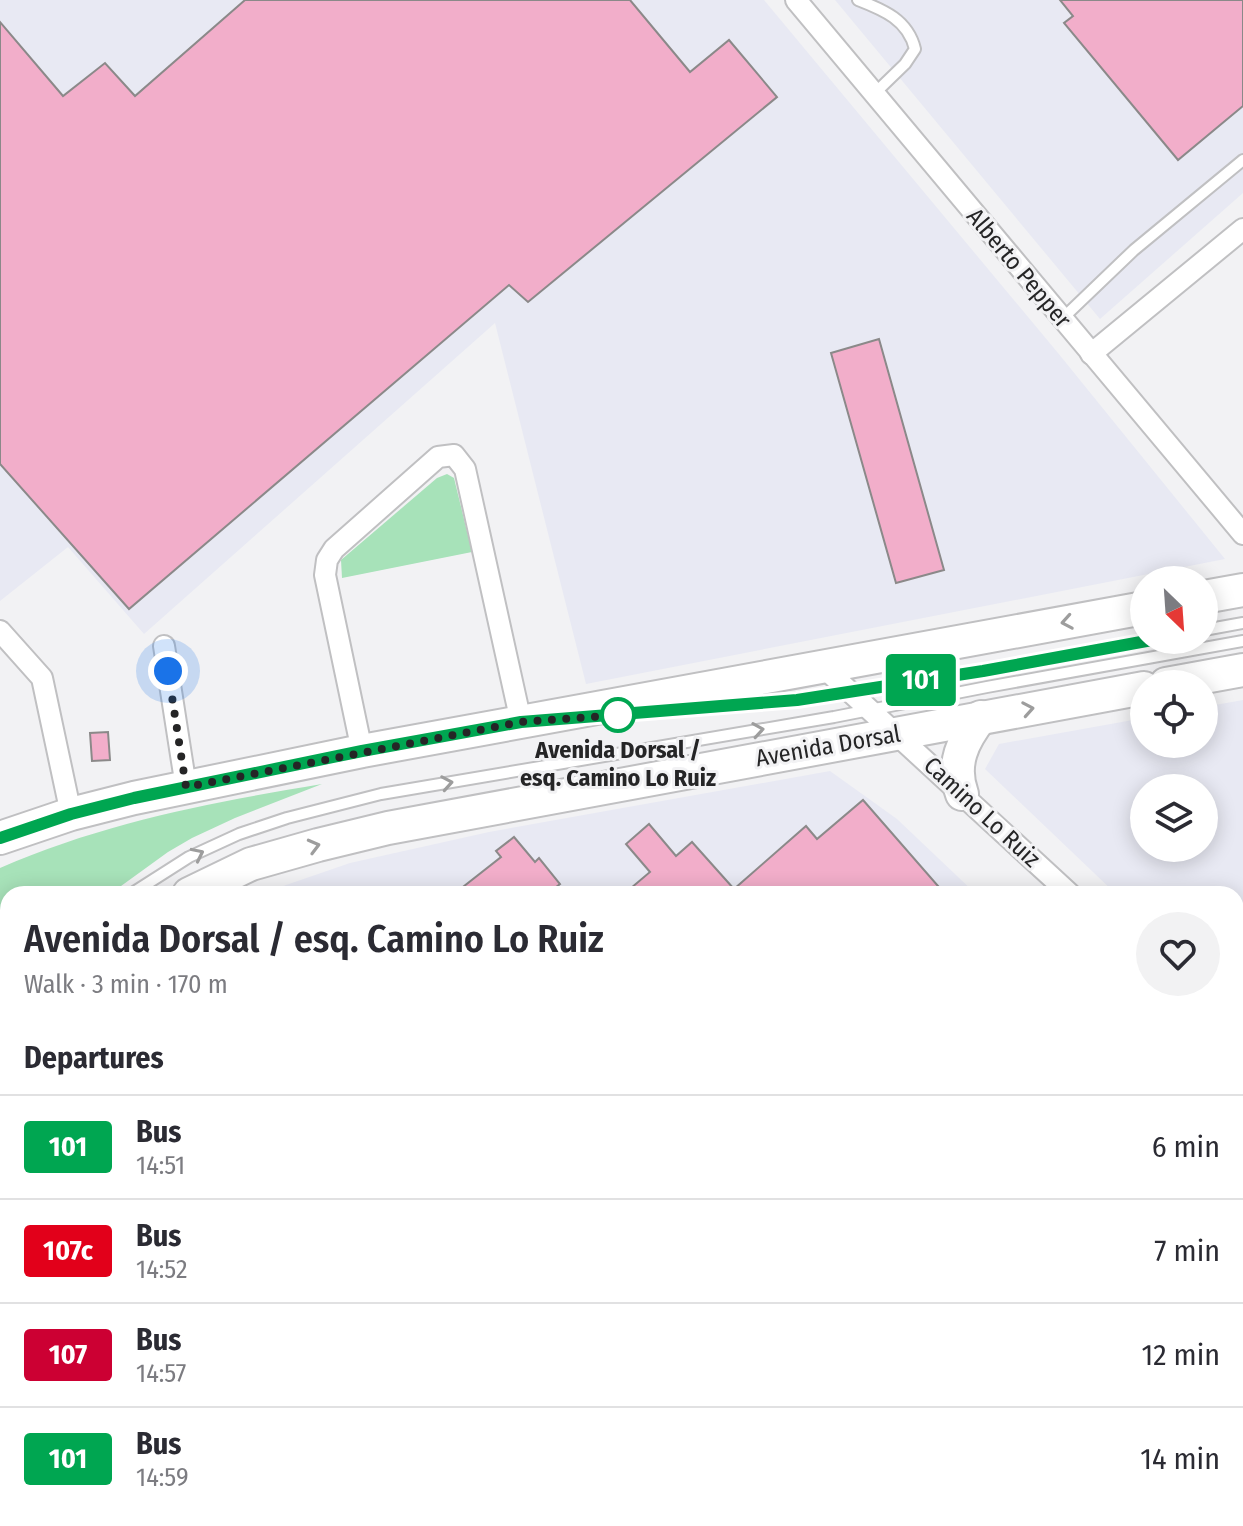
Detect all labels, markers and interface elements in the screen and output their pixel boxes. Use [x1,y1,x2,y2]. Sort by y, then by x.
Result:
street label: Alberto Pepper [961,203,1077,334]
north arrow [1130,566,1218,654]
map controls [1130,566,1218,862]
one-way arrow [1060,613,1074,630]
your location [148,651,188,691]
line badge: 101 [875,654,967,706]
text: 101 [902,663,940,696]
button: locate [1130,670,1218,758]
marker: Avenida Dorsal / esq. Camino Lo Ruiz [601,698,635,732]
one-way arrow [1021,701,1035,718]
street label: Avenida Dorsal [753,719,903,773]
one-way arrow [751,722,765,739]
place label: Avenida Dorsal / esq. Camino Lo Ruiz [520,736,716,792]
street label: Camino Lo Ruiz [918,751,1046,873]
button: layers [1130,774,1218,862]
one-way arrow [440,775,453,792]
one-way arrow [306,839,320,855]
one-way arrow [189,848,204,864]
button: heart [1136,912,1220,996]
text: Avenida Dorsal / esq. Camino Lo Ruiz [24,916,604,962]
text: Walk · 3 min · 170 m [24,969,228,1000]
text: Departures [24,1040,164,1076]
text: Bus [136,1114,181,1150]
text: 6 min [1152,1129,1220,1165]
text: 101 [49,1130,87,1163]
text: 14:51 [136,1150,185,1181]
text: Bus [136,1218,181,1254]
text: 7 min [1154,1233,1220,1269]
text: 107c [43,1234,93,1267]
text: 14:52 [136,1254,187,1285]
text: Bus [136,1322,181,1358]
text: 12 min [1142,1337,1220,1373]
text: 107 [49,1338,87,1371]
text: 14:57 [136,1358,186,1389]
text: Bus [136,1426,181,1462]
text: 14 min [1140,1441,1220,1477]
text: 101 [49,1442,87,1475]
text: 14:59 [136,1462,189,1493]

